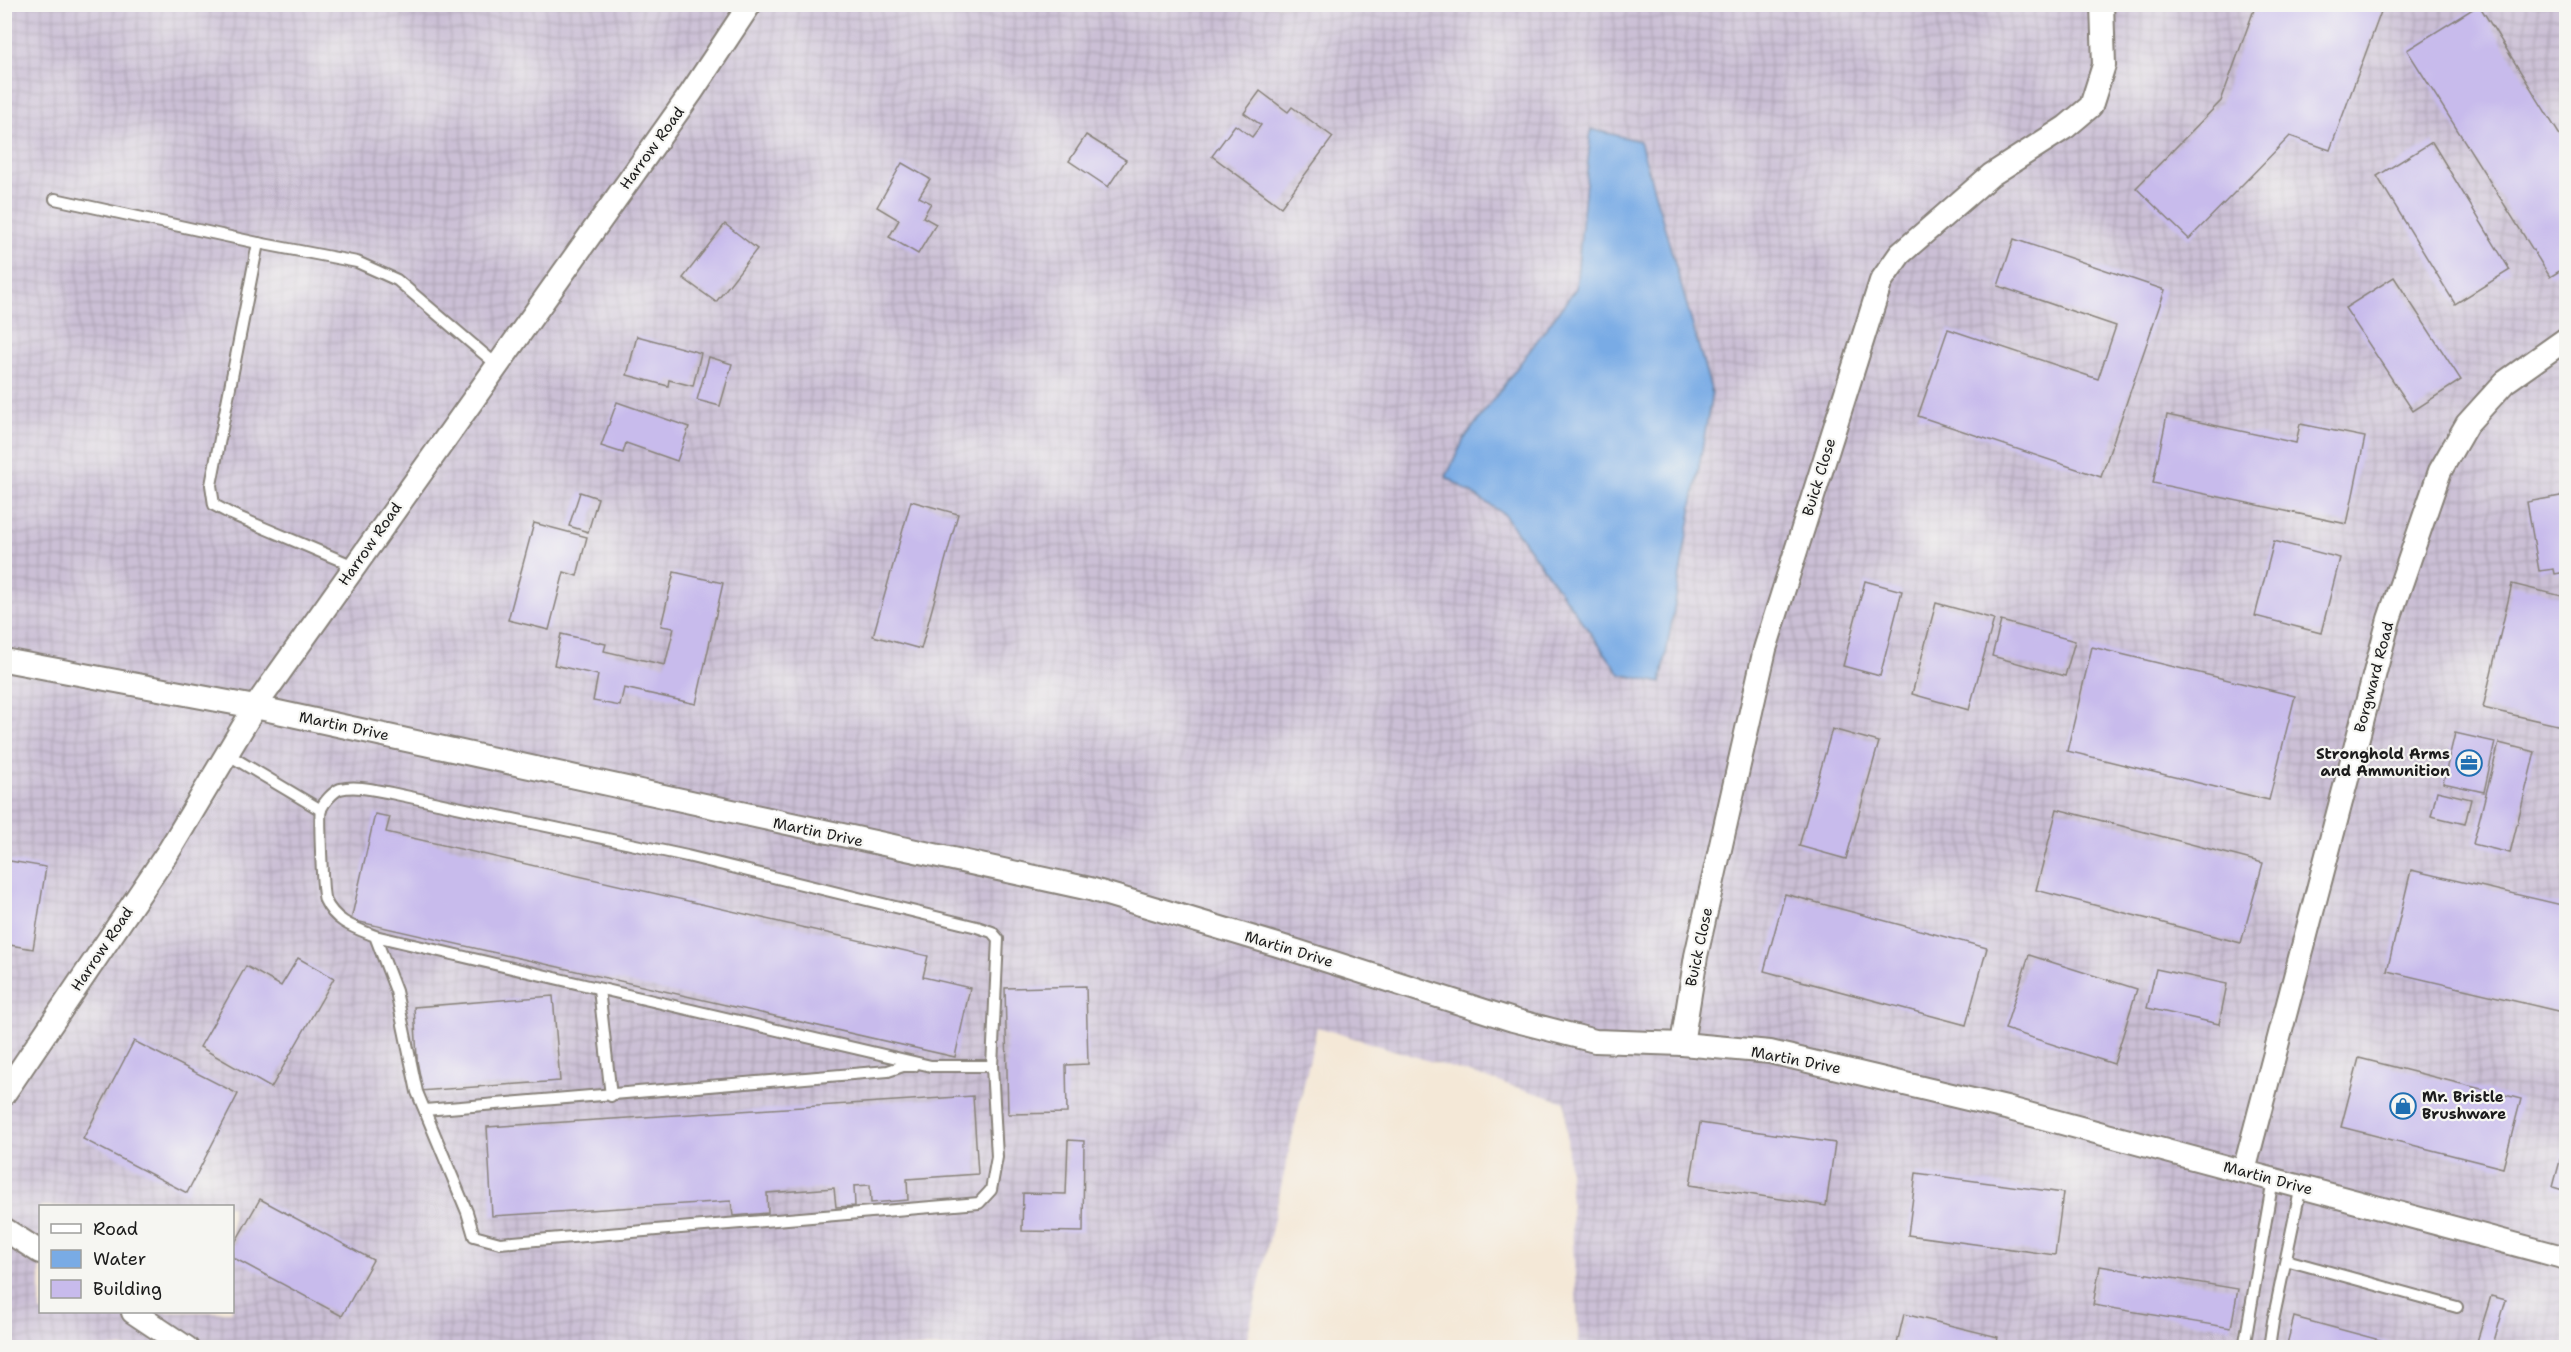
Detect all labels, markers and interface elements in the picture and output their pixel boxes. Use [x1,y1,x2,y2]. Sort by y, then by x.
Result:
street label: Harrow Road [615,102,689,193]
street label: Buick Close [1798,436,1840,518]
street label: Harrow Road [334,498,406,590]
street label: Borgward Road [2350,619,2399,735]
street label: Martin Drive [297,707,391,745]
place label: Stronghold Arms and Ammunition [2316,744,2450,781]
office icon: Stronghold Arms and Ammunition [2454,748,2484,778]
street label: Martin Drive [771,813,865,851]
street label: Harrow Road [66,903,138,995]
street label: Buick Close [1681,906,1717,988]
street label: Martin Drive [1242,926,1336,972]
street label: Martin Drive [1749,1041,1843,1079]
place label: Mr. Bristle Brushware [2422,1087,2506,1124]
shop icon: Mr. Bristle Brushware [2388,1091,2418,1121]
street label: Martin Drive [2221,1157,2315,1199]
legend [39,1205,234,1313]
text: Road [93,1217,138,1241]
text: Water [93,1247,146,1271]
text: Building [93,1277,162,1301]

